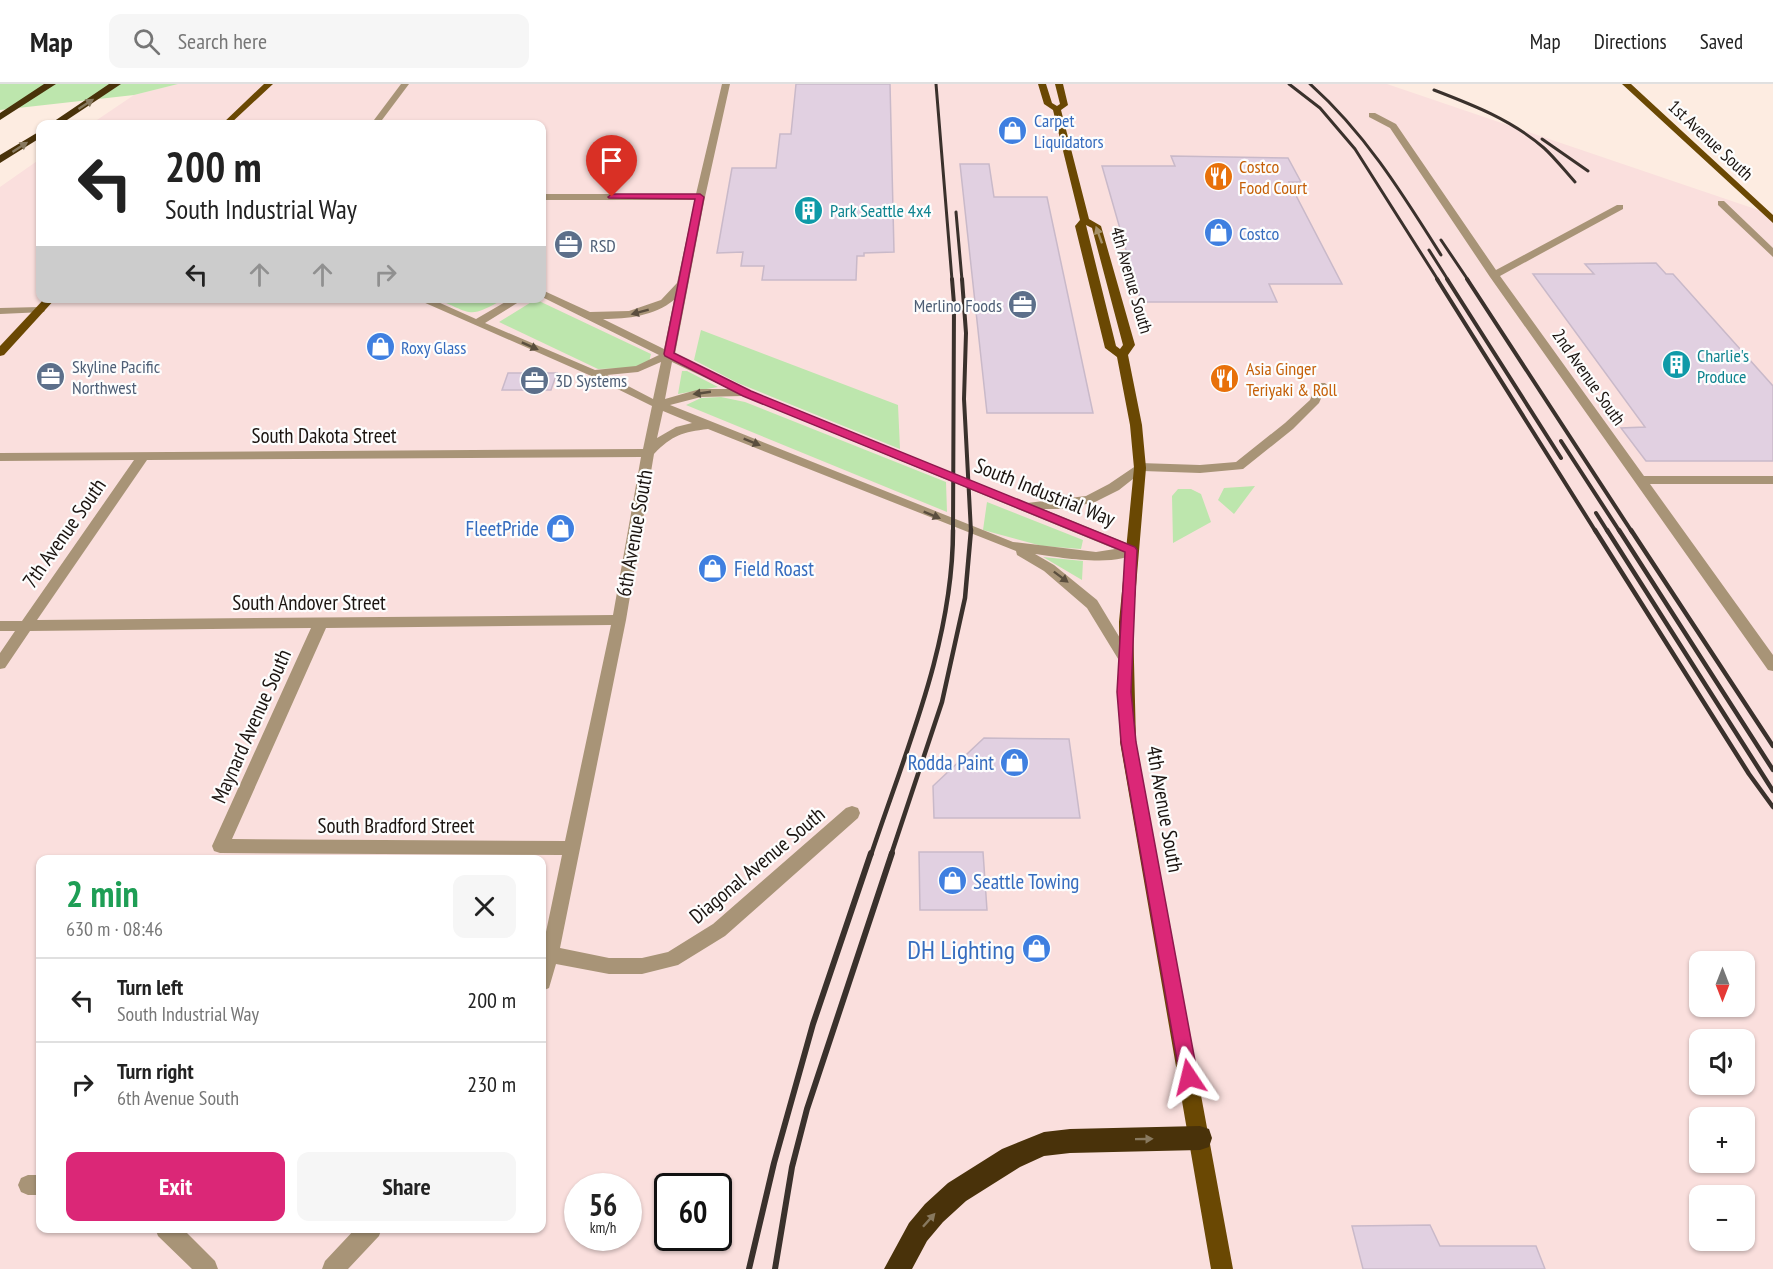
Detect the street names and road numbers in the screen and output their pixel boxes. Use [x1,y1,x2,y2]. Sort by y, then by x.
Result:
street label: 1st Avenue South [1664,95,1758,185]
street label: 4th Avenue South [1106,224,1158,336]
street label: 2nd Avenue South [1547,324,1631,430]
street label: South Dakota Street [251,422,397,449]
street label: South Industrial Way [971,452,1119,533]
street label: 6th Avenue South [610,468,658,598]
street label: 7th Avenue South [16,473,112,593]
street label: South Andover Street [232,589,386,616]
street label: Maynard Avenue South [205,645,297,807]
street label: 4th Avenue South [1141,744,1189,874]
street label: Diagonal Avenue South [684,801,830,929]
street label: South Bradford Street [318,812,475,839]

